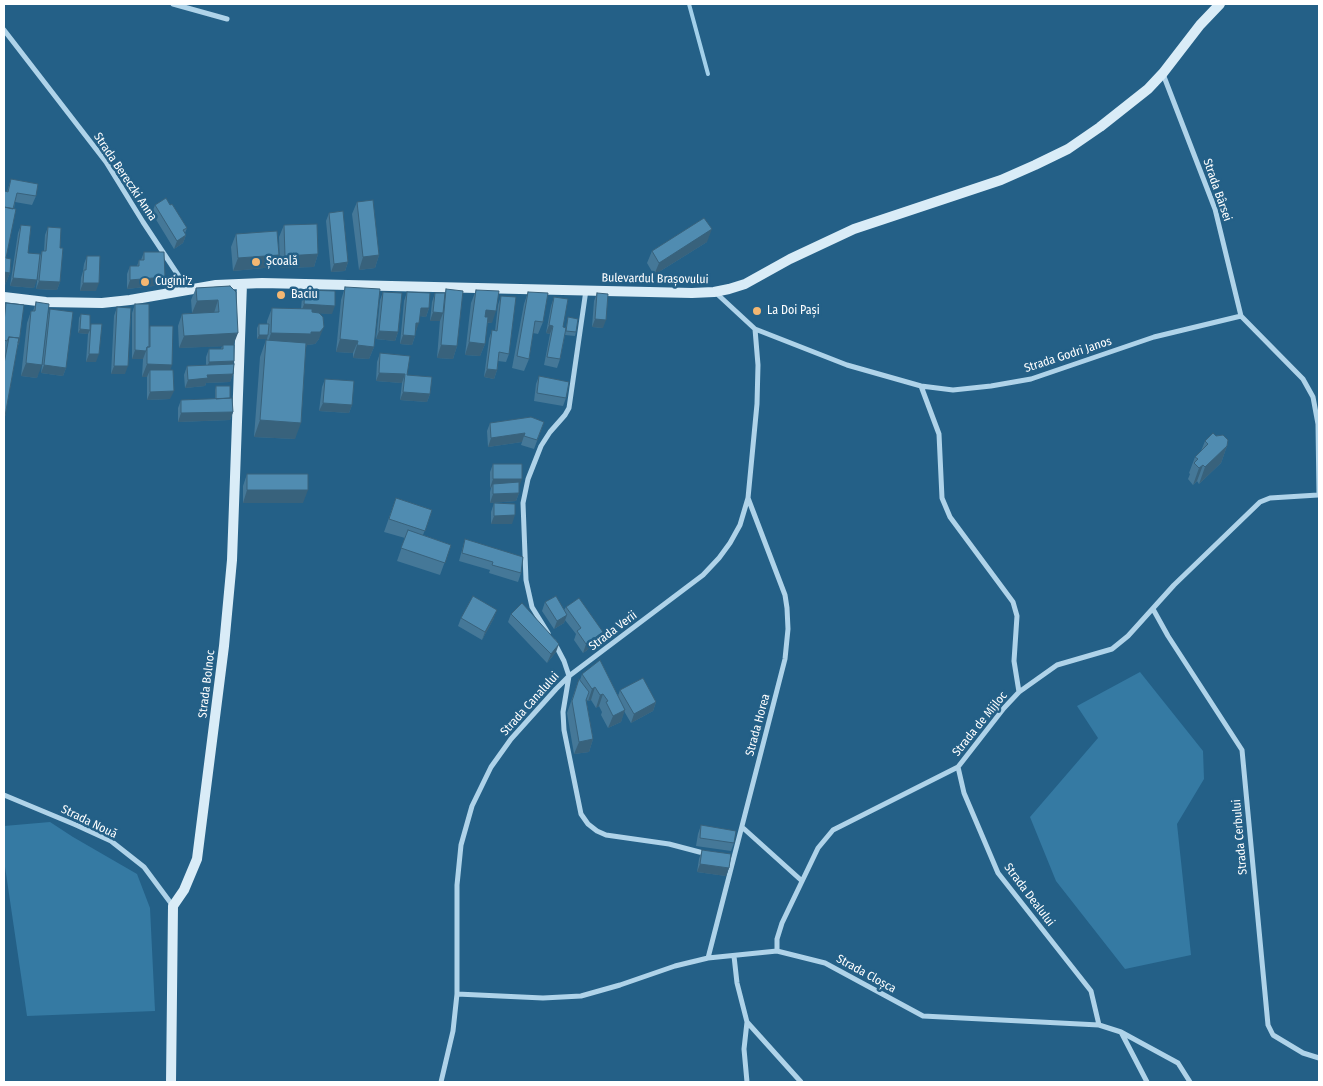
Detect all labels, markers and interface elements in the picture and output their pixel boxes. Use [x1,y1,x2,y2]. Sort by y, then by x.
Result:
street label: Strada Bereczki Anna [90,130,160,224]
street label: Strada Bârsei [1200,157,1234,223]
place label: Școală [266,255,298,269]
marker: Școală [250,256,262,268]
street label: Bulevardul Brașovului [601,271,709,287]
place label: Cugini'z [155,275,192,289]
marker: Cugini'z [139,276,151,288]
place label: Baciu [291,288,318,302]
marker: Baciu [275,289,287,301]
place label: La Doi Pași [767,304,820,318]
marker: La Doi Pași [751,305,763,317]
street label: Strada Godri Janos [1022,334,1114,376]
street label: Strada Verii [586,608,640,654]
street label: Strada Bolnoc [196,649,218,719]
street label: Strada Canalului [498,669,562,739]
street label: Strada de Mijloc [950,689,1010,759]
street label: Strada Horea [743,692,773,758]
street label: Strada Cerbului [1230,799,1250,875]
street label: Strada Nouă [59,802,119,842]
street label: Strada Dealului [1001,861,1057,929]
street label: Strada Cloșca [834,952,898,996]

